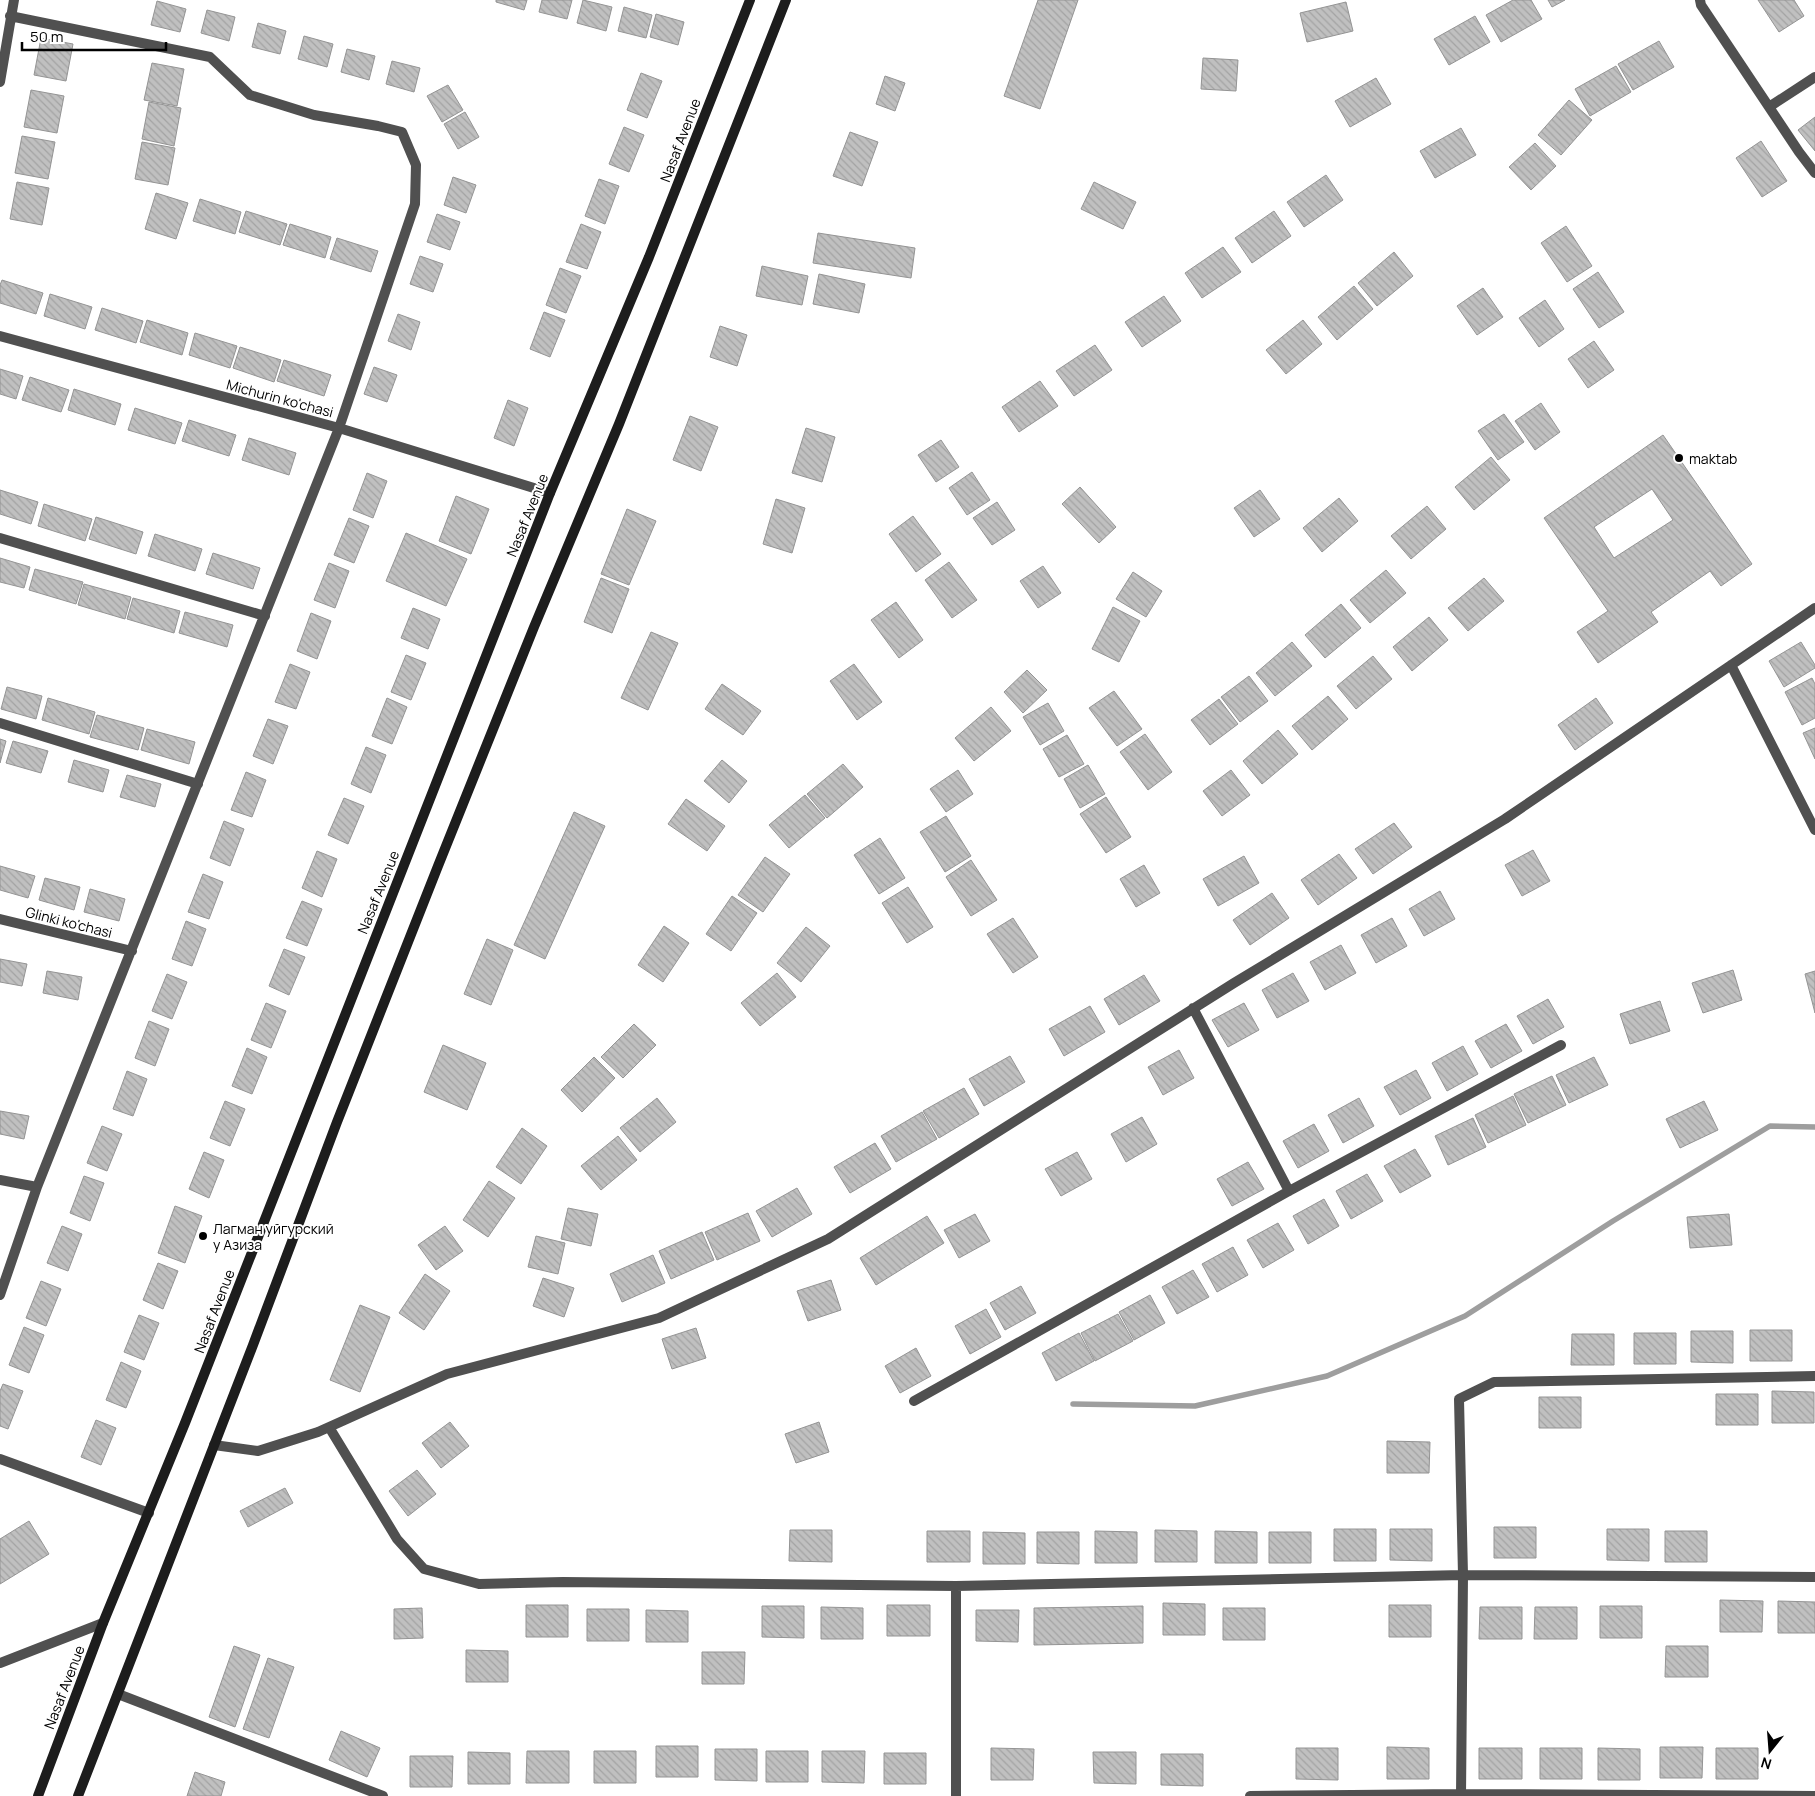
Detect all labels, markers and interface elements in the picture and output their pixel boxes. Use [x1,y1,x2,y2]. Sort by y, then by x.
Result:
scale bar [22,20,166,52]
text: 50 m [30,26,64,47]
street label: Nasaf Avenue [655,95,705,185]
street label: Michurin ko'chasi [224,375,336,421]
place label: maktab [1689,449,1737,468]
marker: maktab [1673,452,1685,464]
street label: Nasaf Avenue [502,471,552,559]
street label: Nasaf Avenue [353,848,403,936]
street label: Glinki ko'chasi [24,902,114,942]
place label: Лагман уйгурский у Азиза [213,1219,334,1254]
marker: Лагман уйгурский у Азиза [197,1230,209,1242]
street label: Nasaf Avenue [189,1266,239,1356]
street label: Nasaf Avenue [39,1642,89,1732]
north arrow [1745,1726,1795,1776]
text: N [1758,1753,1774,1774]

